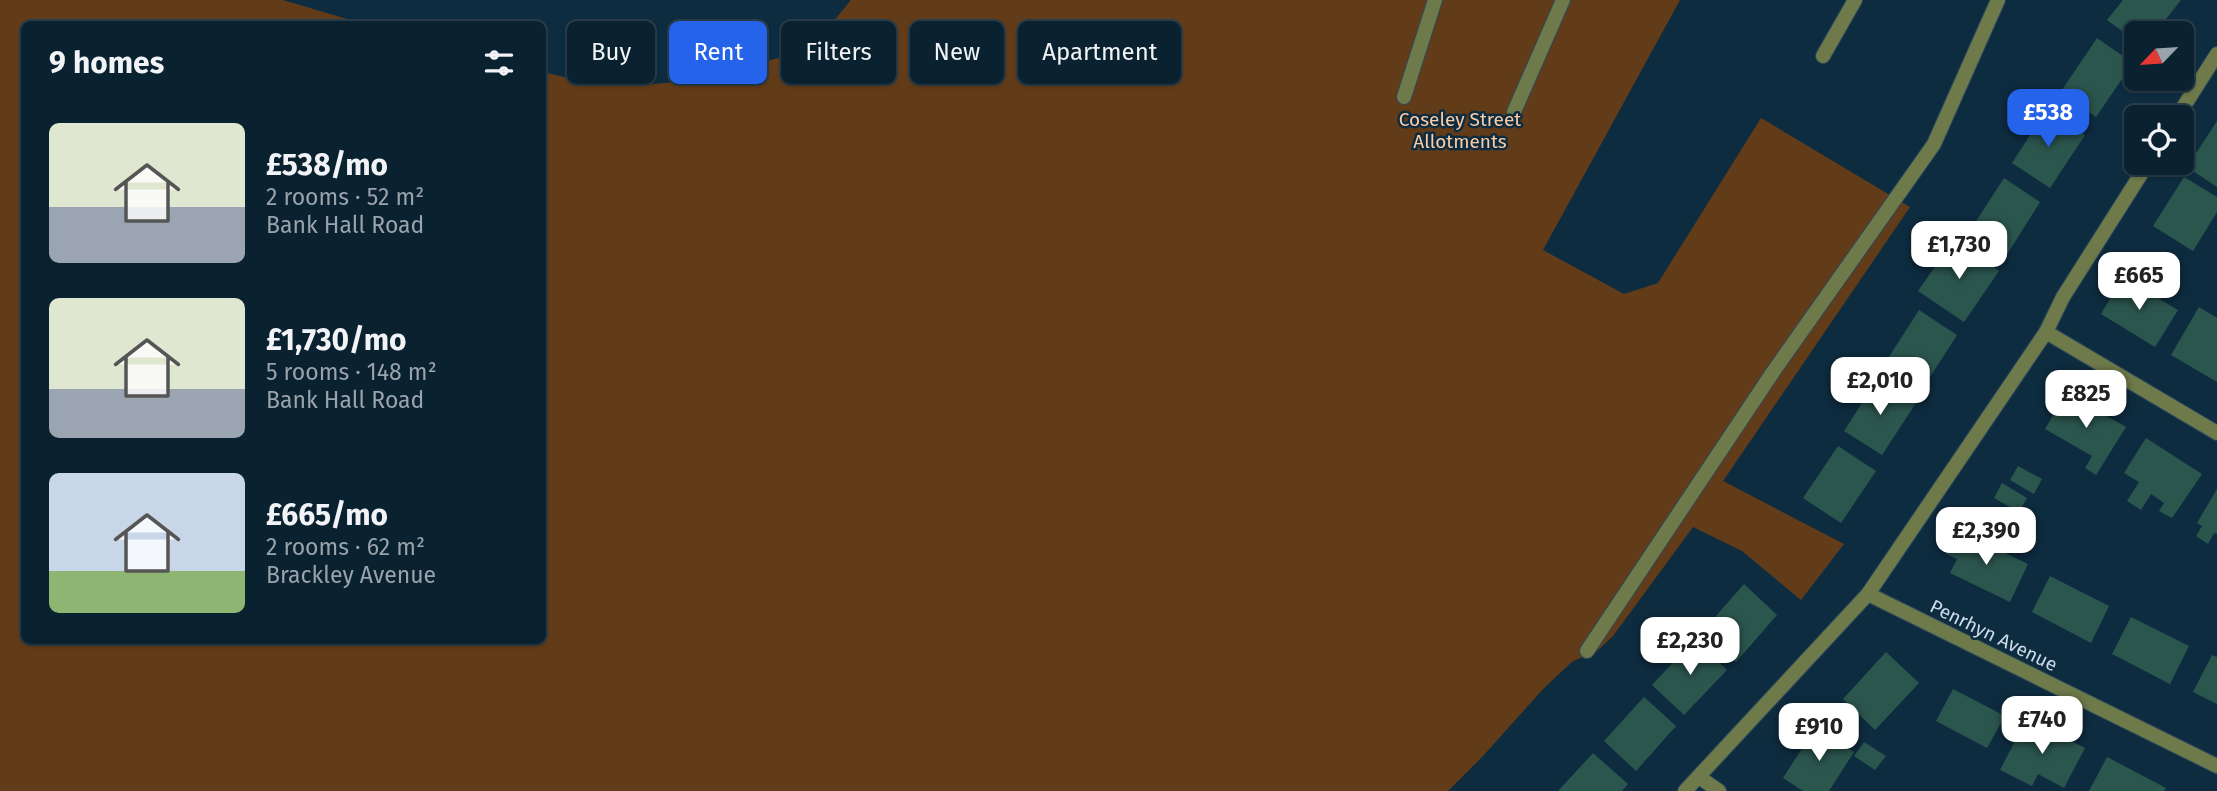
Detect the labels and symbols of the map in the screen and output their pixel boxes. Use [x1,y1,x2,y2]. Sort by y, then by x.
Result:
north arrow [2124,21,2194,91]
pin: £538 [2007,90,2089,149]
park label: Coseley Street Allotments [1399,108,1521,153]
pin: £1,730 [1902,222,2016,281]
pin: £665 [2098,252,2180,312]
pin: £2,010 [1823,358,1937,417]
pin: £825 [2045,370,2127,430]
pin: £2,390 [1929,508,2043,567]
street label: Penrhyn Avenue [1926,595,2061,676]
pin: £2,230 [1633,618,1747,677]
pin: £740 [2001,696,2083,756]
pin: £910 [1778,704,1860,763]

